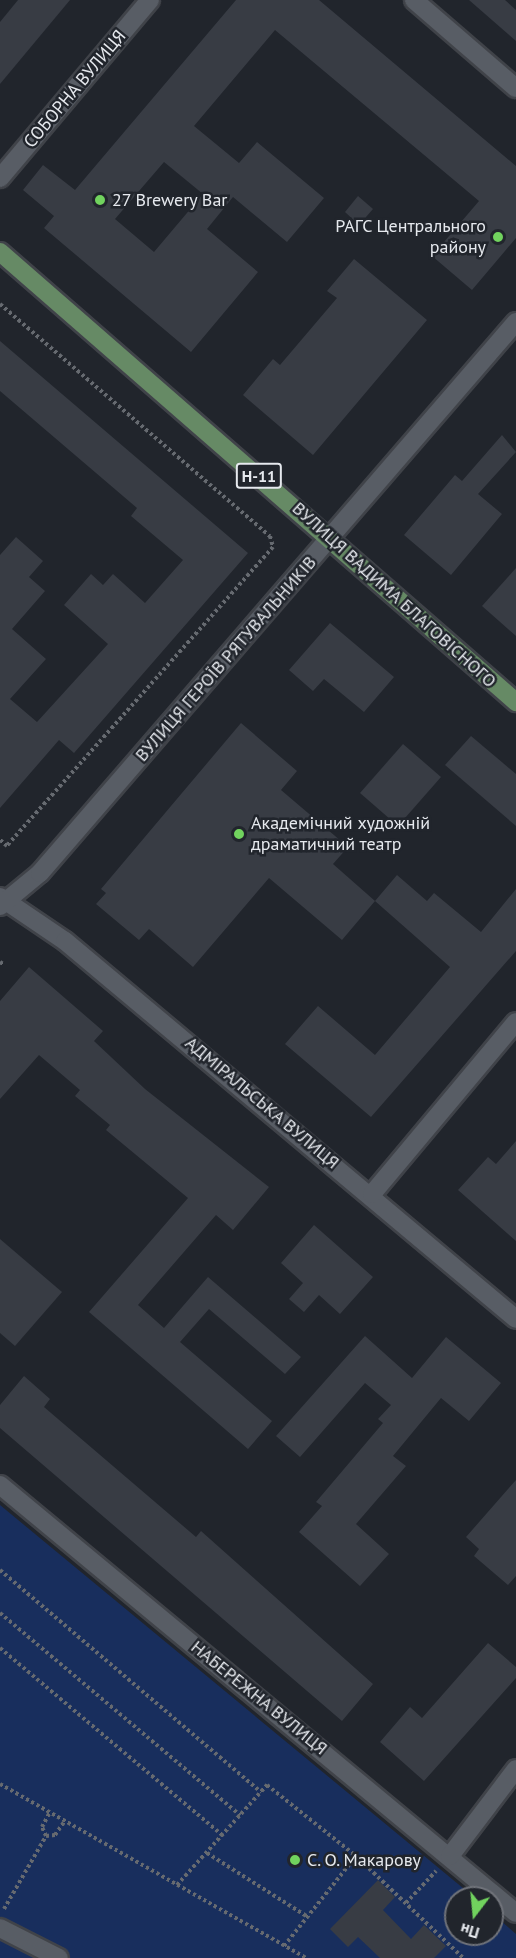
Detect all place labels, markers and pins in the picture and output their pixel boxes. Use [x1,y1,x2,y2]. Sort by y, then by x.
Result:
place label: 27 Brewery Bar [112,189,229,211]
marker: 27 Brewery Bar [93,193,107,207]
place label: РАГС Центрального району [334,216,486,258]
marker: РАГС Центрального району [491,230,505,244]
place label: Академічний художній драматичний театр [251,813,430,856]
marker: Академічний художній драматичний театр [232,827,246,841]
place label: С. О. Макарову [307,1849,424,1871]
marker: С. О. Макарову [288,1853,302,1867]

